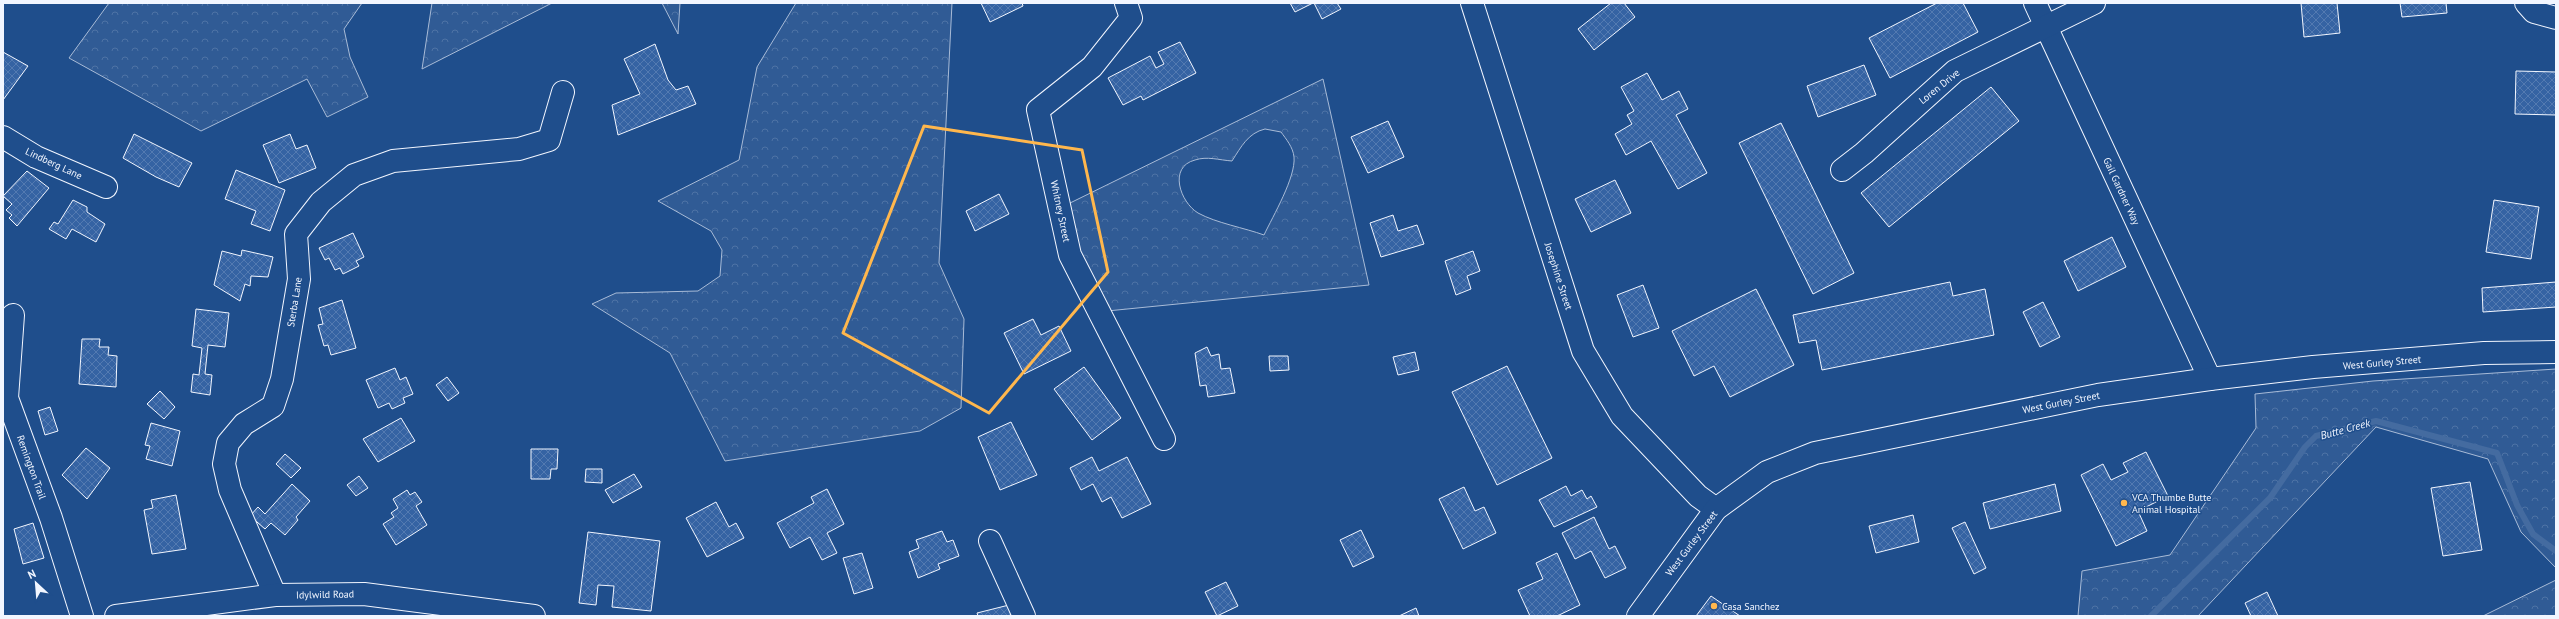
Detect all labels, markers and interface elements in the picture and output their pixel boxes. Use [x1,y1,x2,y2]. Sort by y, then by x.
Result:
street label: Loren Drive [1916,66,1962,107]
street label: Lindberg Lane [23,145,84,182]
street label: Gail Gardner Way [2100,155,2143,227]
street label: Whitney Street [1048,179,1074,244]
street label: Josephine Street [1541,240,1576,312]
street label: Sterba Lane [284,276,305,328]
street label: West Gurley Street [2342,353,2422,372]
street label: West Gurley Street [2021,389,2101,416]
water label: Butte Creek [2319,415,2372,442]
street label: Remington Trail [14,433,49,501]
place label: VCA Thumbe Butte Animal Hospital [2131,491,2211,516]
marker: VCA Thumbe Butte Animal Hospital [2119,498,2129,508]
street label: West Gurley Street [1663,508,1721,579]
north arrow [16,563,56,603]
text: N [25,566,38,582]
street label: Idylwild Road [296,587,354,602]
place label: Casa Sanchez [1722,600,1780,613]
marker: Casa Sanchez [1709,601,1719,611]

